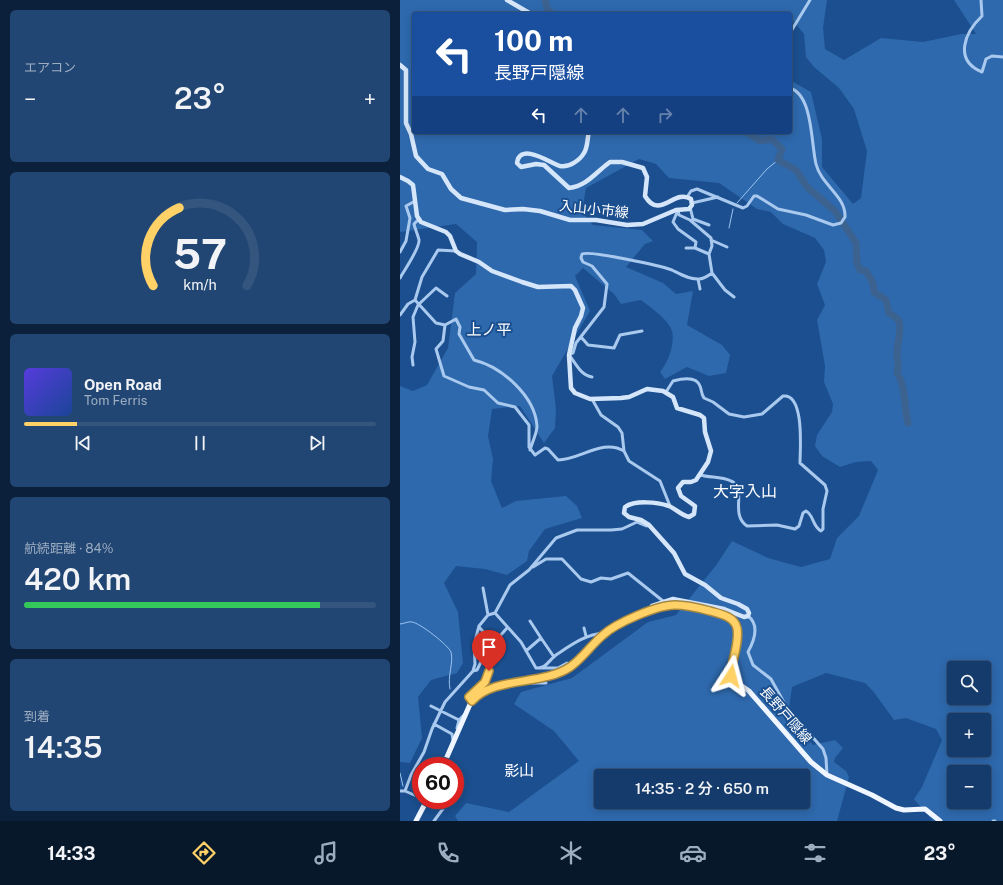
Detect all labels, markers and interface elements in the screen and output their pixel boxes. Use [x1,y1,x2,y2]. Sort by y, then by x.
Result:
text: 100 m [494,24,573,57]
icon: left [428,28,480,80]
text: エアコン [24,60,76,75]
text: 長野戸隠線 [494,62,584,83]
text: 23° [174,80,226,116]
text: − [24,86,36,112]
text: + [364,86,376,112]
icon: left [528,104,550,126]
icon: ahead [570,104,592,126]
icon: ahead [612,104,634,126]
icon: right [654,104,676,126]
street label: 入山小市線 [558,197,630,221]
text: 57 [173,229,227,278]
text: km/h [183,276,217,293]
district label: 上ノ平 [466,321,512,338]
text: Open Road [84,376,162,393]
text: Tom Ferris [84,393,147,408]
icon: previous [72,432,94,454]
icon: pause [189,432,211,454]
icon: next [306,432,328,454]
district label: 大字入山 [713,482,777,501]
text: 航続距離 · 84% [24,541,114,556]
text: 420 km [24,561,131,597]
pin [472,630,506,671]
icon: arrive [478,636,500,658]
position arrow [710,655,752,697]
map controls [947,661,991,809]
button: search [947,661,991,705]
street label: 長野戸隠線 [757,683,815,747]
text: 到着 [24,709,50,724]
button: + [947,713,991,757]
text: 14:35 [24,729,103,765]
speed limit sign: 60 [412,757,464,809]
district label: 影山 [504,762,534,779]
button: − [947,765,991,809]
text: 14:35 · 2 分 · 650 m [635,780,769,797]
icon: directions [190,839,218,867]
icon: music [312,839,340,867]
icon: phone [434,839,462,867]
icon: climate [557,839,585,867]
icon: car [679,839,707,867]
icon: filters [801,839,829,867]
text: 14:33 [47,843,95,864]
text: 23° [924,843,956,864]

